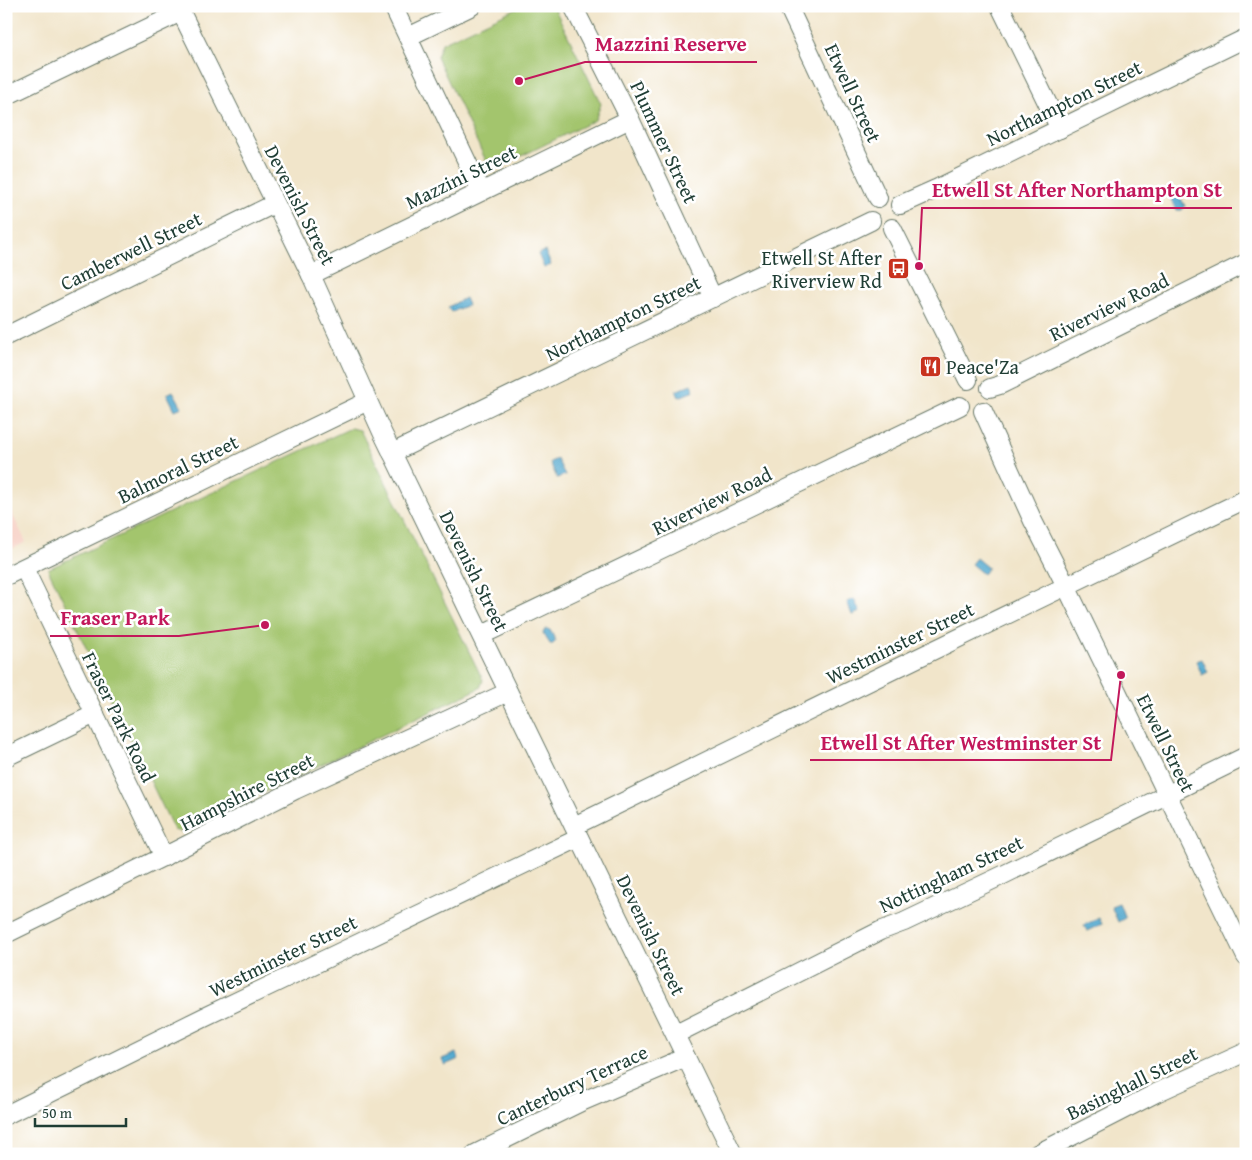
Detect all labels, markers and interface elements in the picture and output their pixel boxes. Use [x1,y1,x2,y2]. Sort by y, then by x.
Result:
callout: Mazzini Reserve [585,26,757,62]
text: Mazzini Reserve [595,28,747,59]
street label: Etwell Street [818,38,889,147]
street label: Northampton Street [981,52,1146,153]
street label: Plummer Street [623,76,706,208]
street label: Mazzini Street [400,137,521,216]
street label: Devenish Street [258,140,343,270]
callout: Etwell St After Northampton St [922,172,1232,208]
text: Etwell St After Northampton St [932,174,1222,205]
street label: Camberwell Street [55,204,206,297]
place label: Etwell St After Riverview Rd [762,243,882,295]
bus stop icon: Etwell St After Riverview Rd [886,257,910,281]
street label: Riverview Road [1044,265,1174,348]
street label: Northampton Street [540,267,705,368]
place label: Peace'Za [946,352,1020,381]
restaurant icon: Peace'Za [918,355,942,379]
street label: Balmoral Street [113,427,243,510]
street label: Riverview Road [647,459,777,542]
street label: Devenish Street [433,505,516,636]
street label: Westminster Street [821,594,979,691]
callout: Fraser Park [50,600,179,636]
text: Fraser Park [60,602,171,633]
street label: Fraser Park Road [75,647,164,787]
street label: Etwell Street [1130,689,1203,797]
callout: Etwell St After Westminster St [810,724,1111,760]
text: Etwell St After Westminster St [821,727,1101,758]
street label: Hampshire Street [175,745,319,838]
street label: Nottingham Street [874,827,1028,920]
street label: Devenish Street [610,869,693,1000]
street label: Westminster Street [204,907,362,1004]
street label: Canterbury Terrace [491,1037,652,1132]
street label: Basinghall Street [1061,1038,1202,1127]
scale bar [35,1095,126,1127]
text: 50 m [42,1102,73,1123]

